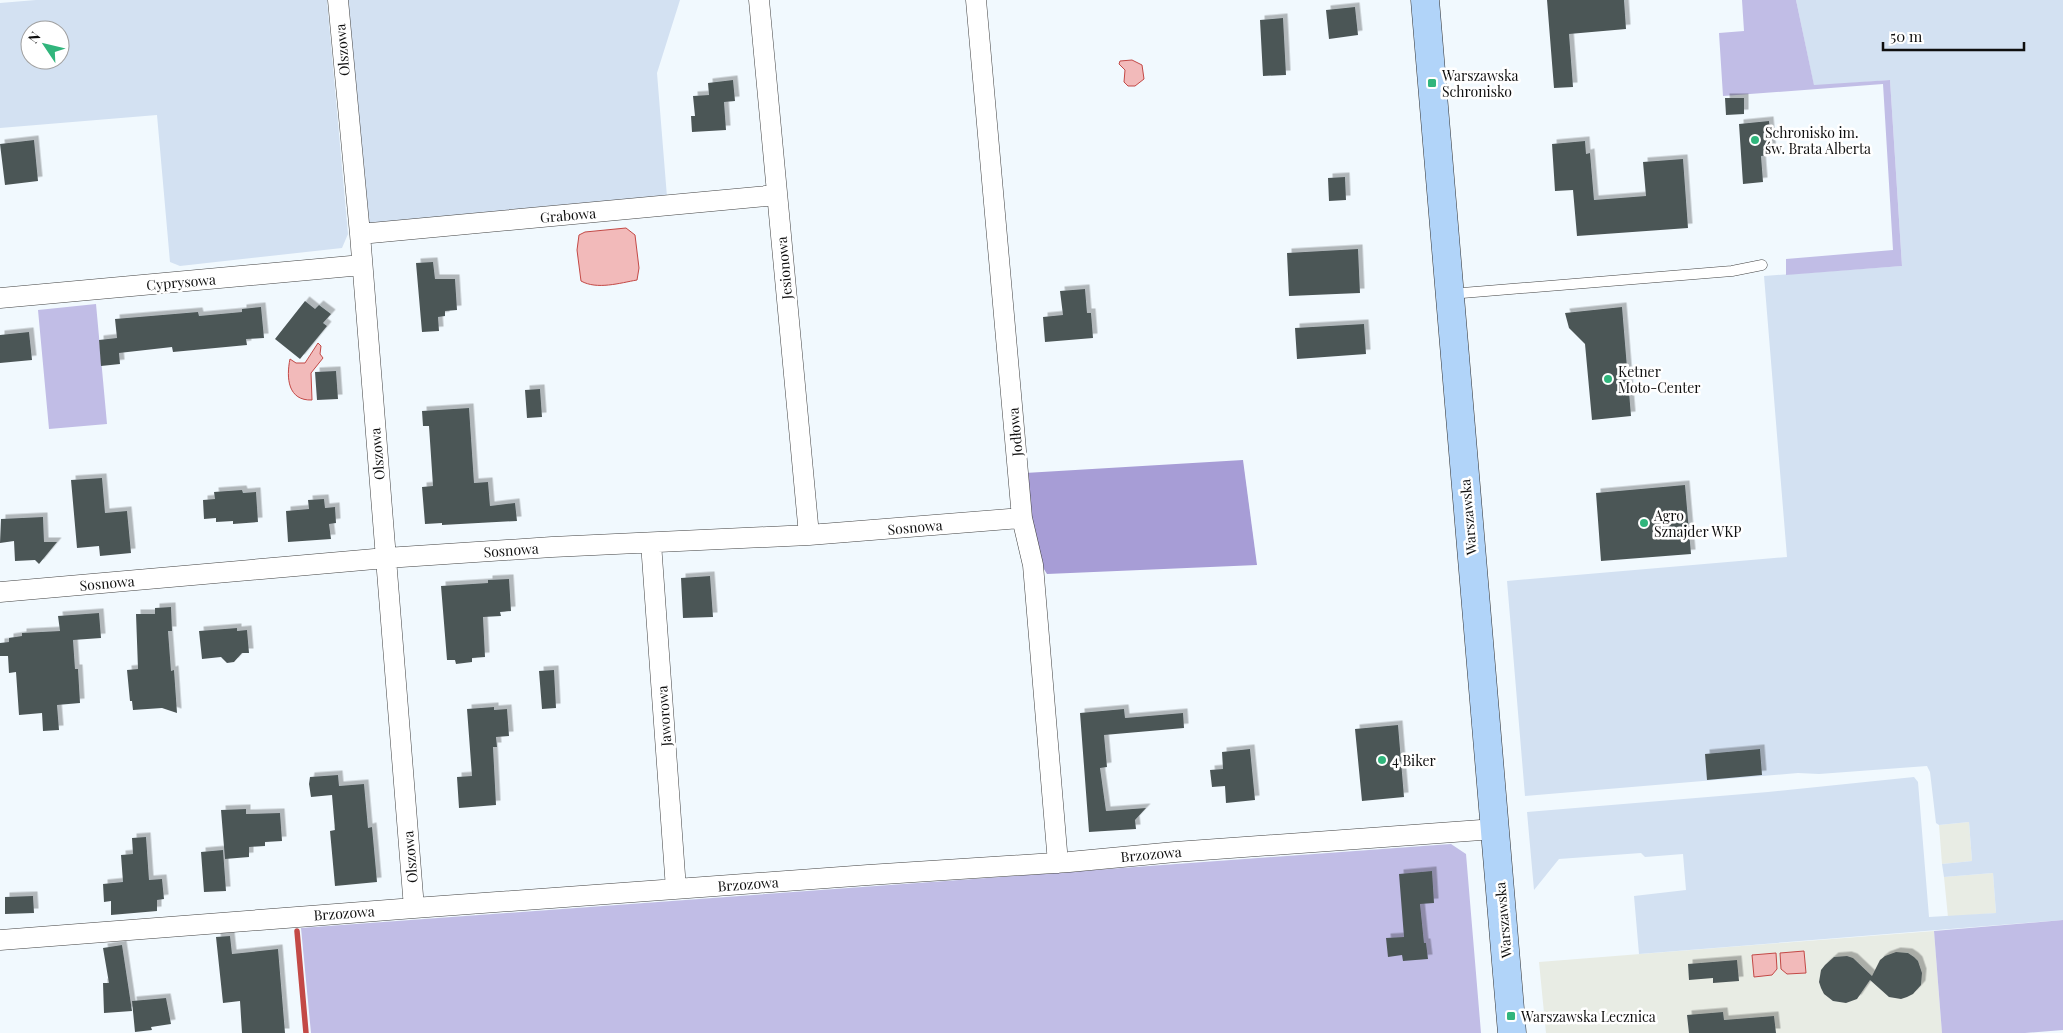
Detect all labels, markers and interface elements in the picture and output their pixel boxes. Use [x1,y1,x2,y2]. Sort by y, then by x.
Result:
north arrow [20,20,70,70]
scale bar [1883,20,2024,52]
street label: Olszowa [330,23,354,77]
text: 50 m [1890,26,1923,46]
text: N [23,28,45,47]
place label: Warszawska Schronisko [1441,66,1518,101]
marker: Warszawska Schronisko [1426,77,1438,89]
place label: Schronisko im. św. Brata Alberta [1765,123,1871,158]
marker: Schronisko im. św. Brata Alberta [1749,134,1761,146]
street label: Grabowa [539,203,597,227]
street label: Jesionowa [772,236,796,301]
street label: Cyprysowa [146,270,216,294]
place label: Ketner Moto-Center [1618,362,1701,397]
marker: Ketner Moto-Center [1602,373,1614,385]
street label: Jodłowa [1003,407,1027,458]
street label: Olszowa [365,427,389,481]
street label: Warszawska [1455,478,1481,557]
place label: Agro Sznajder WKP [1653,506,1742,541]
street label: Sosnowa [887,515,943,539]
marker: Agro Sznajder WKP [1638,517,1650,529]
street label: Sosnowa [483,539,539,561]
street label: Sosnowa [79,571,135,595]
street label: Jaworowa [652,685,676,748]
place label: 4 Biker [1392,751,1437,770]
marker: 4 Biker [1376,754,1388,766]
street label: Olszowa [398,830,422,884]
street label: Brzozowa [1120,842,1182,866]
street label: Brzozowa [717,872,779,896]
street label: Warszawska [1490,881,1516,960]
street label: Brzozowa [313,901,375,925]
place label: Warszawska Lecznica [1520,1007,1656,1026]
marker: Warszawska Lecznica [1505,1010,1517,1022]

